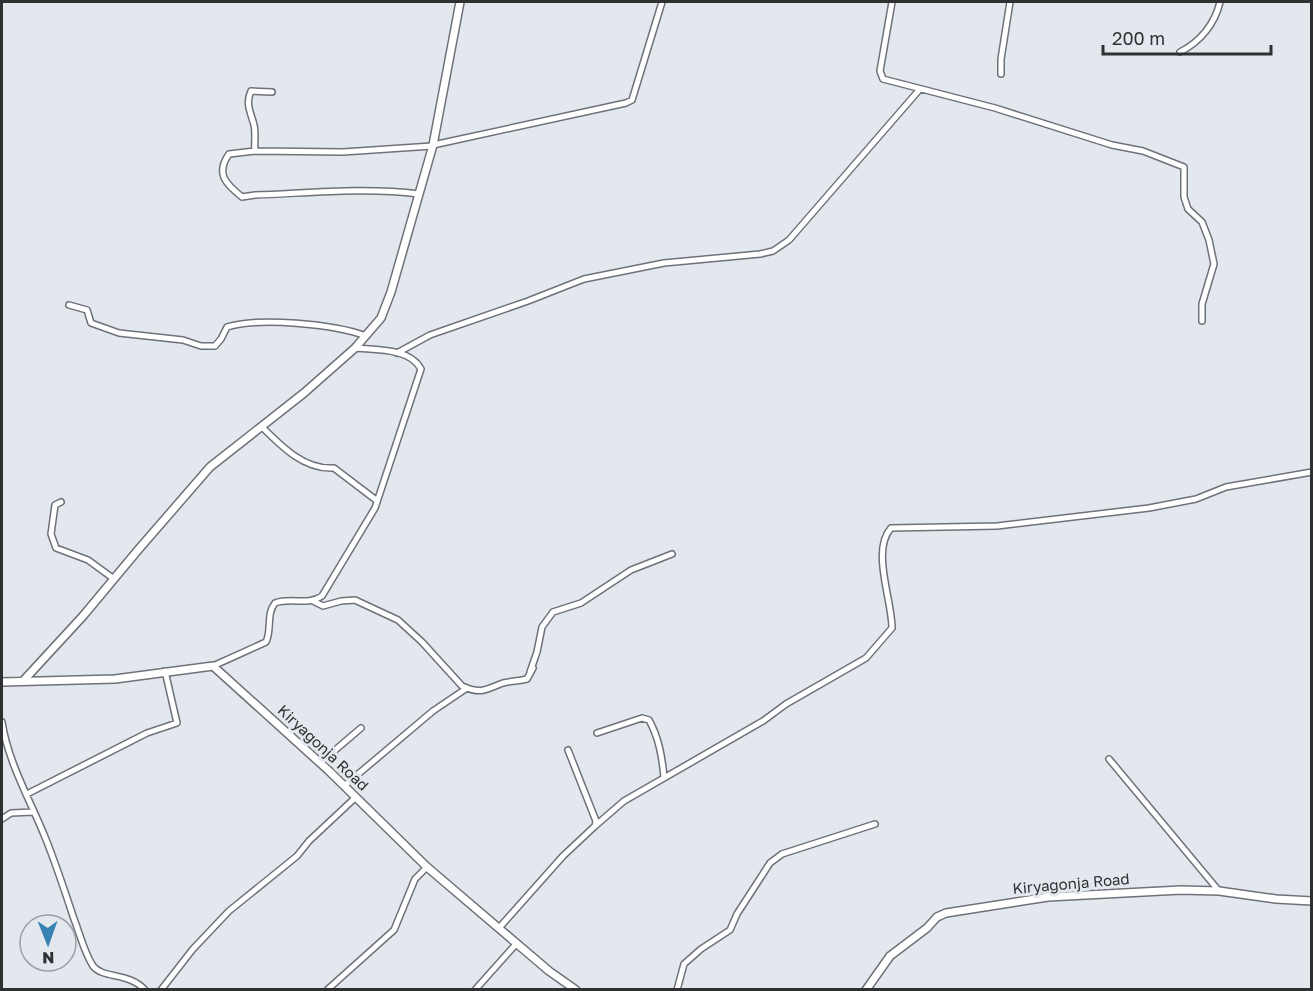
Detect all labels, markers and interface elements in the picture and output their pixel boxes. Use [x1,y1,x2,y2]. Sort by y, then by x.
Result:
scale bar [1103,18,1271,56]
text: 200 m [1112,27,1165,49]
street label: Kiryagonja Road [275,701,373,794]
street label: Kiryagonja Road [1012,869,1130,897]
north arrow [18,913,78,973]
text: N [42,948,55,968]

